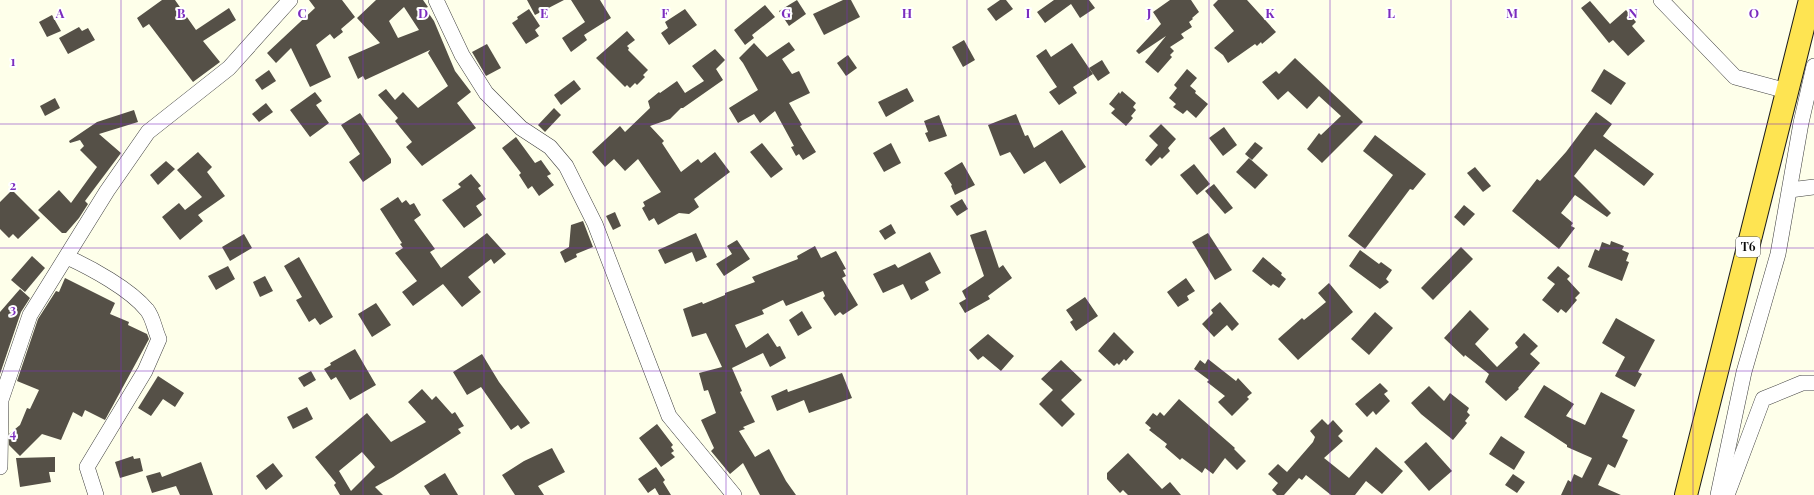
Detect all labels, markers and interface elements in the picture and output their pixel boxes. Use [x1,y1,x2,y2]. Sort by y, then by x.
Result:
text: A [55,4,65,21]
text: B [177,4,186,21]
text: C [297,4,307,21]
text: D [418,4,428,21]
text: E [540,4,548,21]
text: F [661,4,669,21]
text: G [781,4,791,21]
text: H [902,4,912,21]
text: I [1026,4,1031,21]
text: J [1146,4,1152,21]
text: K [1265,4,1275,21]
text: L [1387,4,1395,21]
text: M [1506,4,1518,21]
text: N [1628,4,1638,21]
text: O [1749,4,1759,21]
text: 1 [11,52,16,69]
text: 2 [10,176,17,193]
road number: T6 [1736,237,1760,257]
text: 3 [10,300,16,317]
text: 4 [10,424,17,441]

